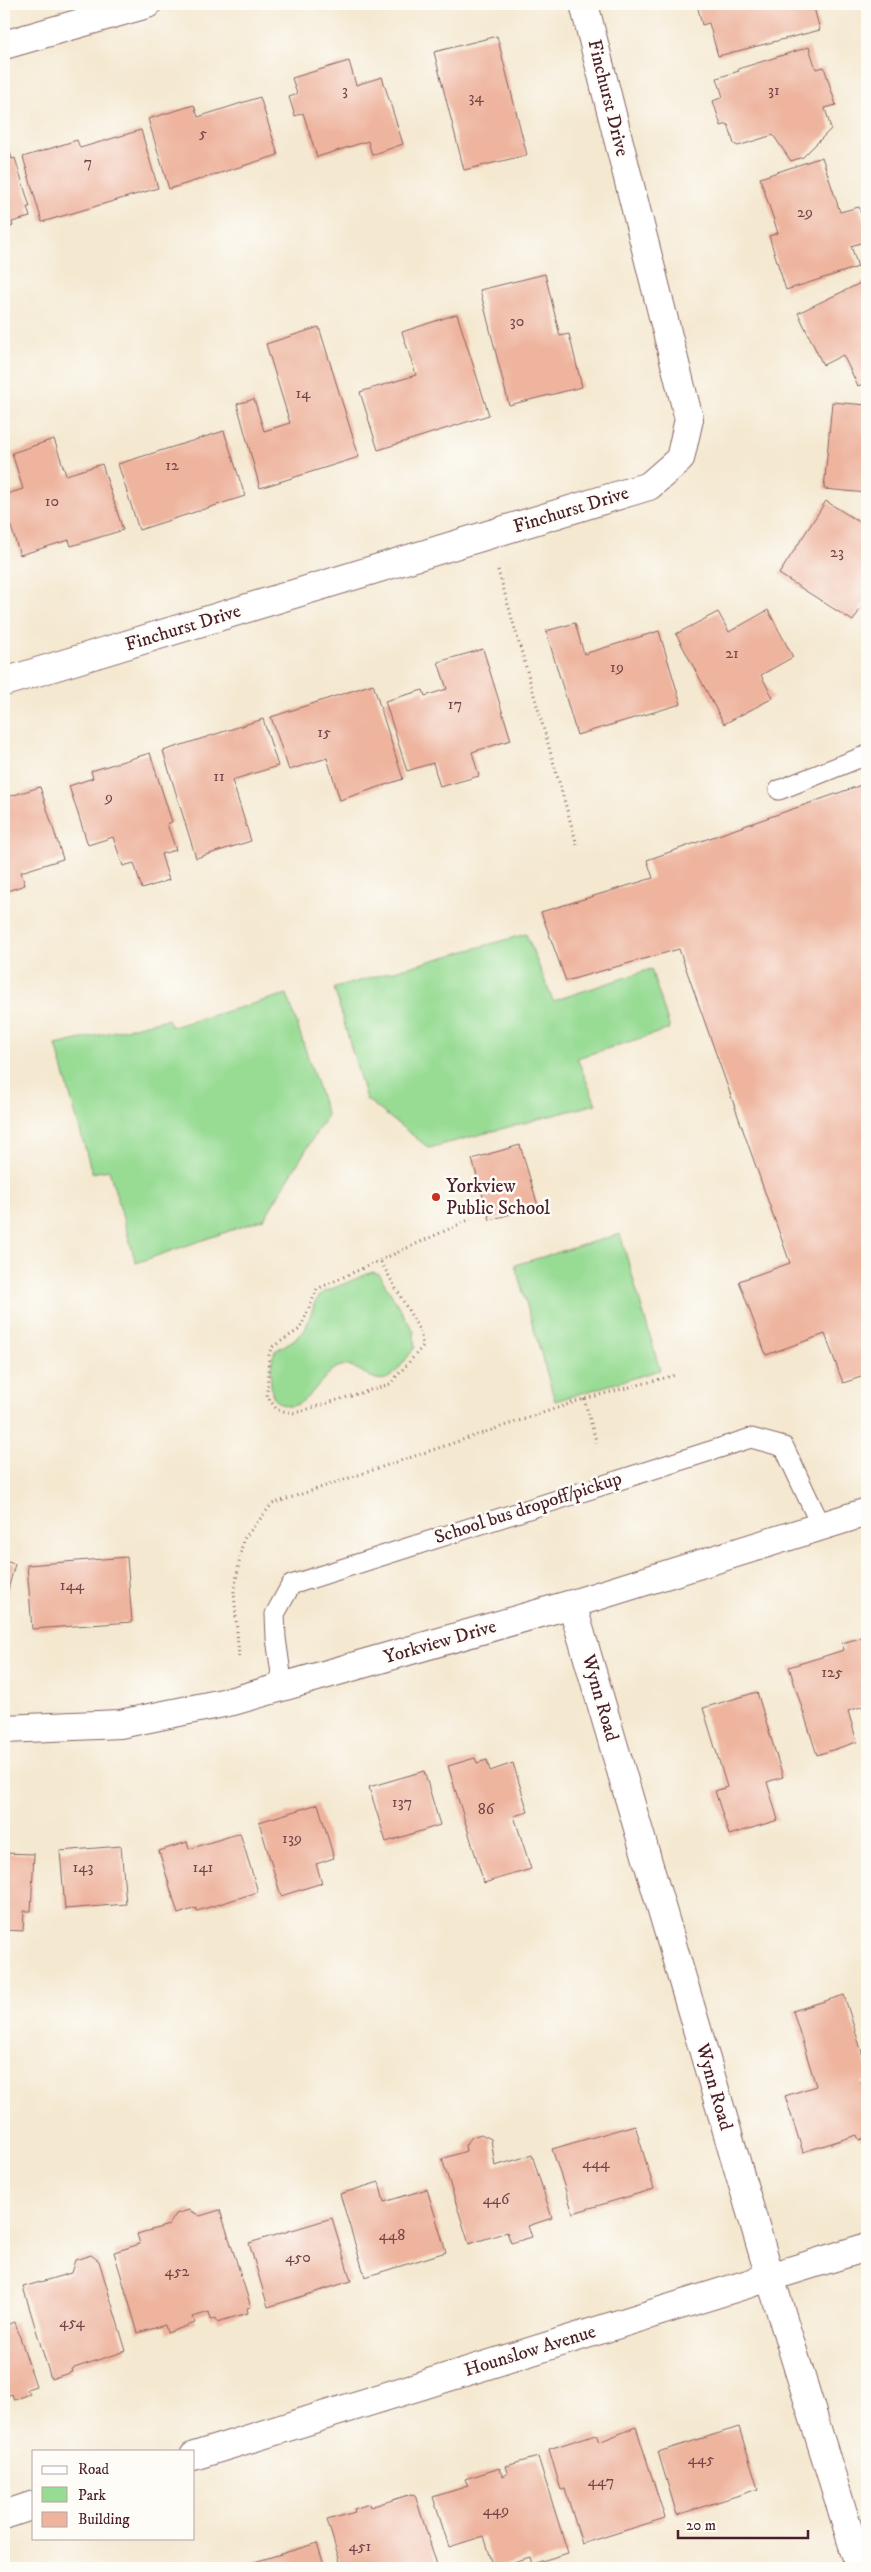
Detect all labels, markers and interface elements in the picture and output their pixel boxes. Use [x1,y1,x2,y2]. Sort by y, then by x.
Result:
street label: Finchurst Drive [582,37,634,159]
house number: 3 [342,80,348,100]
house number: 31 [768,80,780,100]
house number: 34 [468,87,484,107]
house number: 5 [199,123,207,143]
house number: 7 [84,152,92,172]
house number: 29 [797,202,813,222]
house number: 30 [510,311,524,331]
house number: 14 [295,383,311,403]
house number: 12 [165,455,179,475]
street label: Finchurst Drive [510,481,632,538]
house number: 10 [45,491,59,511]
house number: 23 [830,542,844,562]
street label: Finchurst Drive [122,599,244,656]
house number: 21 [725,643,739,663]
house number: 19 [610,657,624,677]
house number: 17 [448,694,462,714]
house number: 15 [317,722,331,742]
house number: 11 [213,766,225,786]
house number: 9 [104,787,113,807]
place label: Yorkview Public School [446,1175,550,1220]
marker: Yorkview Public School [430,1191,442,1203]
street label: School bus dropoff/pickup [431,1467,625,1549]
house number: 144 [60,1575,85,1595]
street label: Yorkview Drive [381,1615,499,1669]
street label: Wynn Road [576,1651,623,1745]
house number: 125 [821,1662,843,1682]
house number: 137 [392,1792,412,1812]
house number: 86 [478,1799,495,1819]
house number: 139 [282,1828,302,1848]
house number: 143 [72,1857,94,1877]
house number: 141 [193,1857,214,1877]
street label: Wynn Road [690,2040,737,2134]
house number: 444 [582,2153,611,2173]
house number: 446 [483,2189,510,2209]
house number: 448 [379,2225,405,2245]
house number: 450 [285,2247,311,2267]
house number: 452 [165,2261,190,2281]
house number: 454 [59,2312,86,2332]
street label: Hounslow Avenue [462,2320,599,2382]
house number: 445 [688,2449,714,2469]
legend [32,2450,195,2540]
text: Road [78,2460,110,2479]
house number: 447 [588,2471,614,2491]
text: Park [78,2486,107,2505]
house number: 449 [483,2500,509,2520]
scale bar [678,2507,808,2539]
text: Building [78,2510,130,2529]
text: 20 m [686,2516,716,2535]
house number: 451 [349,2536,372,2556]

